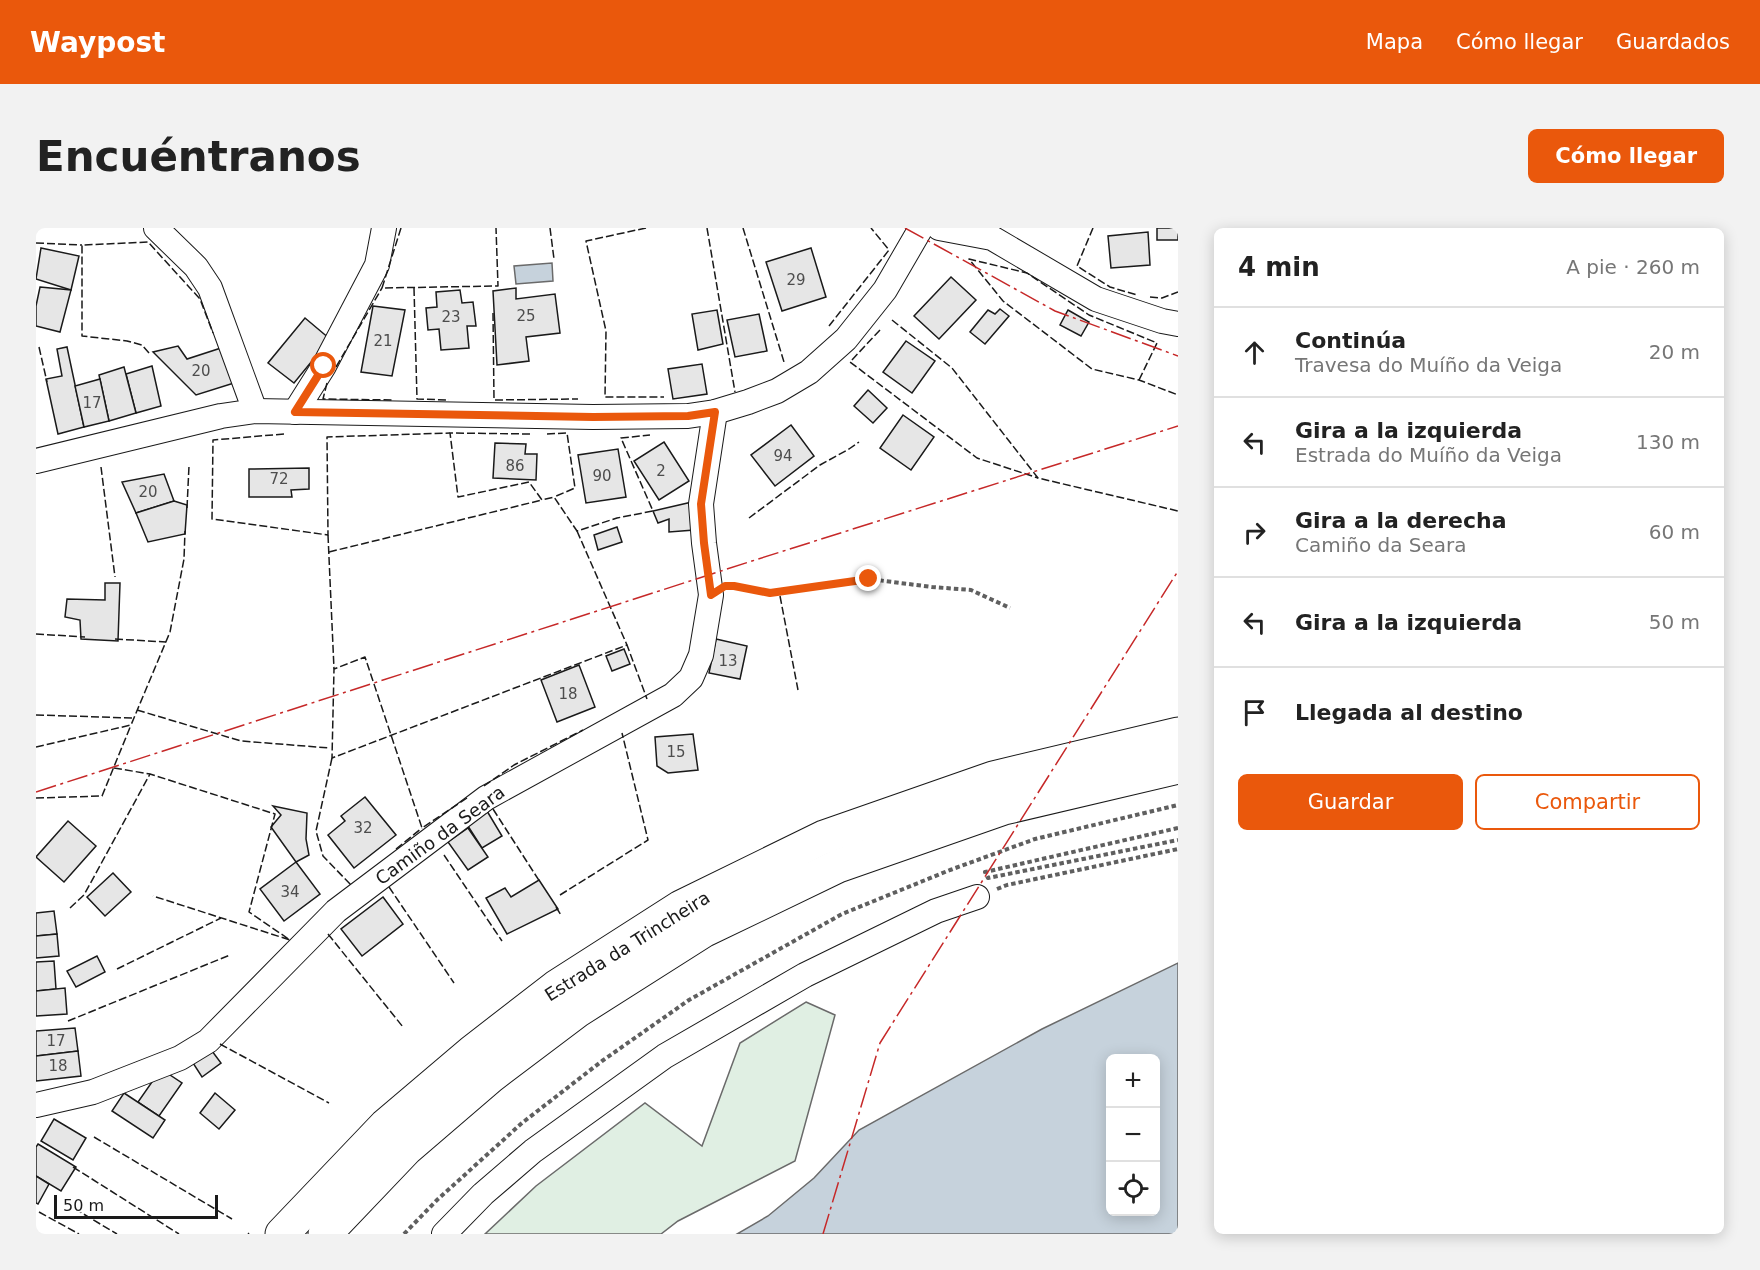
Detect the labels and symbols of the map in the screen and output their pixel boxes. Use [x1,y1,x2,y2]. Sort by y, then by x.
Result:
house number: 29 [786,271,806,289]
house number: 25 [516,307,536,325]
house number: 23 [441,308,461,326]
house number: 21 [373,332,393,350]
route start [310,352,336,378]
house number: 20 [191,362,211,380]
house number: 17 [82,394,102,412]
house number: 94 [773,447,793,465]
house number: 86 [505,457,525,475]
house number: 2 [656,462,666,480]
house number: 90 [592,467,612,485]
house number: 72 [269,470,289,488]
house number: 20 [138,483,158,501]
route end [855,565,881,591]
house number: 13 [718,652,738,670]
house number: 18 [558,685,578,703]
house number: 15 [666,743,686,761]
street label: Camiño da Seara [371,781,509,889]
house number: 32 [353,819,373,837]
house number: 34 [280,883,300,901]
street label: Estrada da Trincheira [541,887,713,1005]
house number: 17 [46,1032,66,1050]
house number: 18 [48,1057,68,1075]
scale bar [54,1192,218,1220]

